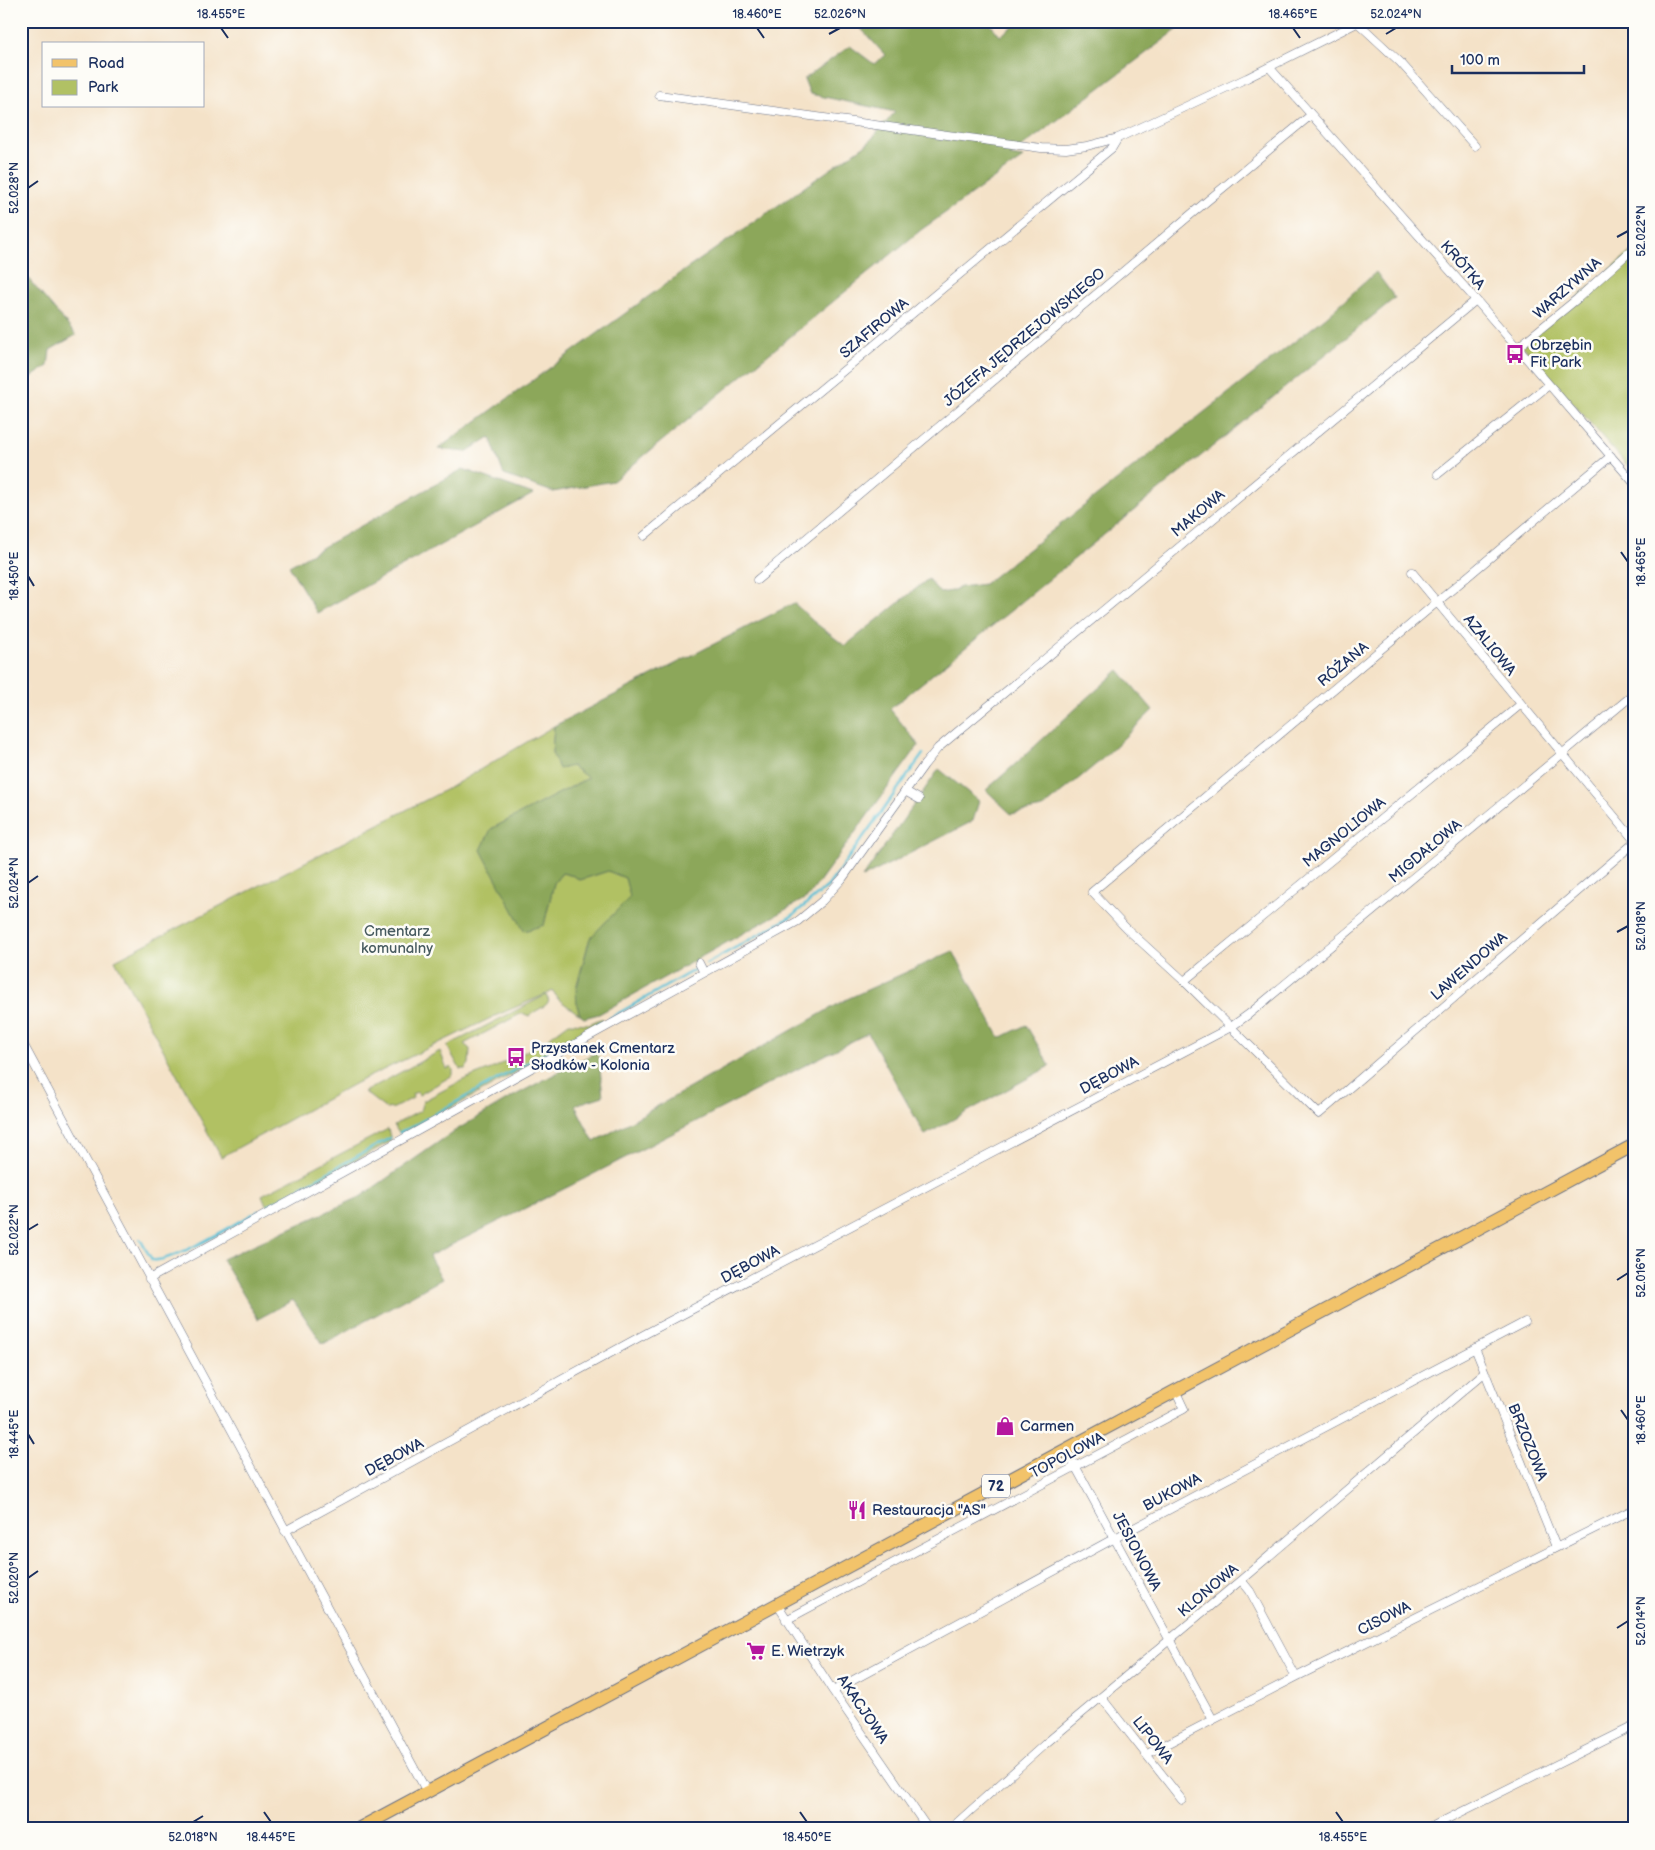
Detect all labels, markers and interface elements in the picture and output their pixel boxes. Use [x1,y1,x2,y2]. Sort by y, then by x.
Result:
text: 18.455°E [197,7,245,22]
text: 18.460°E [732,7,782,22]
text: 52.026°N [814,7,866,22]
text: 18.465°E [1269,7,1317,22]
text: 52.024°N [1370,7,1422,22]
legend [42,42,205,108]
scale bar [1452,42,1585,74]
text: 100 m [1460,51,1500,70]
text: Road [88,54,124,73]
text: Park [88,78,119,97]
text: 52.028°N [7,162,22,214]
text: 52.022°N [1634,205,1649,257]
street label: KRÓTKA [1436,237,1490,294]
street label: WARZYWNA [1529,253,1606,323]
street label: JÓZEFA JĘDRZEJOWSKIEGO [939,264,1109,411]
street label: SZAFIROWA [836,293,913,363]
place label: Obrzębin Fit Park [1530,336,1592,372]
bus stop icon: Obrzębin Fit Park [1504,343,1526,365]
street label: MAKOWA [1168,485,1230,541]
text: 18.465°E [1634,538,1649,586]
text: 18.450°E [7,552,22,600]
street label: AZALIOWA [1459,611,1521,681]
street label: RÓŻANA [1314,637,1373,691]
street label: MAGNOLIOWA [1299,793,1390,872]
street label: MIGDAŁOWA [1385,815,1466,887]
text: 52.024°N [7,857,22,909]
text: 52.018°N [1634,901,1649,951]
park label: Cmentarz komunalny [361,922,433,958]
street label: LAWENDOWA [1427,927,1512,1005]
place label: Przystanek Cmentarz Słodków - Kolonia [531,1039,675,1075]
bus stop icon: Przystanek Cmentarz Słodków - Kolonia [505,1046,527,1068]
street label: DĘBOWA [1077,1052,1143,1099]
text: 52.022°N [7,1204,22,1256]
street label: DĘBOWA [718,1241,784,1288]
text: 52.016°N [1634,1248,1649,1298]
text: 18.460°E [1634,1395,1649,1445]
street label: BRZOZOWA [1503,1401,1552,1484]
text: 18.445°E [7,1410,22,1458]
shop icon: Carmen [994,1415,1016,1437]
place label: Carmen [1020,1417,1074,1436]
street label: TOPOLOWA [1027,1428,1108,1483]
street label: DĘBOWA [362,1434,428,1481]
street label: BUKOWA [1140,1469,1205,1516]
road number: 72 [982,1474,1010,1498]
restaurant icon: Restauracja "AS" [846,1499,868,1521]
place label: Restauracja "AS" [872,1501,986,1520]
street label: JESIONOWA [1108,1508,1166,1595]
text: 52.020°N [7,1552,22,1604]
street label: KLONOWA [1174,1559,1243,1621]
text: 52.014°N [1634,1596,1649,1646]
street label: CISOWA [1354,1597,1415,1640]
supermarket icon: E. Wietrzyk [745,1640,767,1662]
place label: E. Wietrzyk [771,1642,845,1661]
street label: AKACJOWA [833,1671,893,1748]
street label: LIPOWA [1128,1713,1178,1769]
text: 52.018°N [168,1830,218,1845]
text: 18.445°E [247,1830,295,1845]
text: 18.450°E [783,1830,831,1845]
text: 18.455°E [1319,1830,1367,1845]

